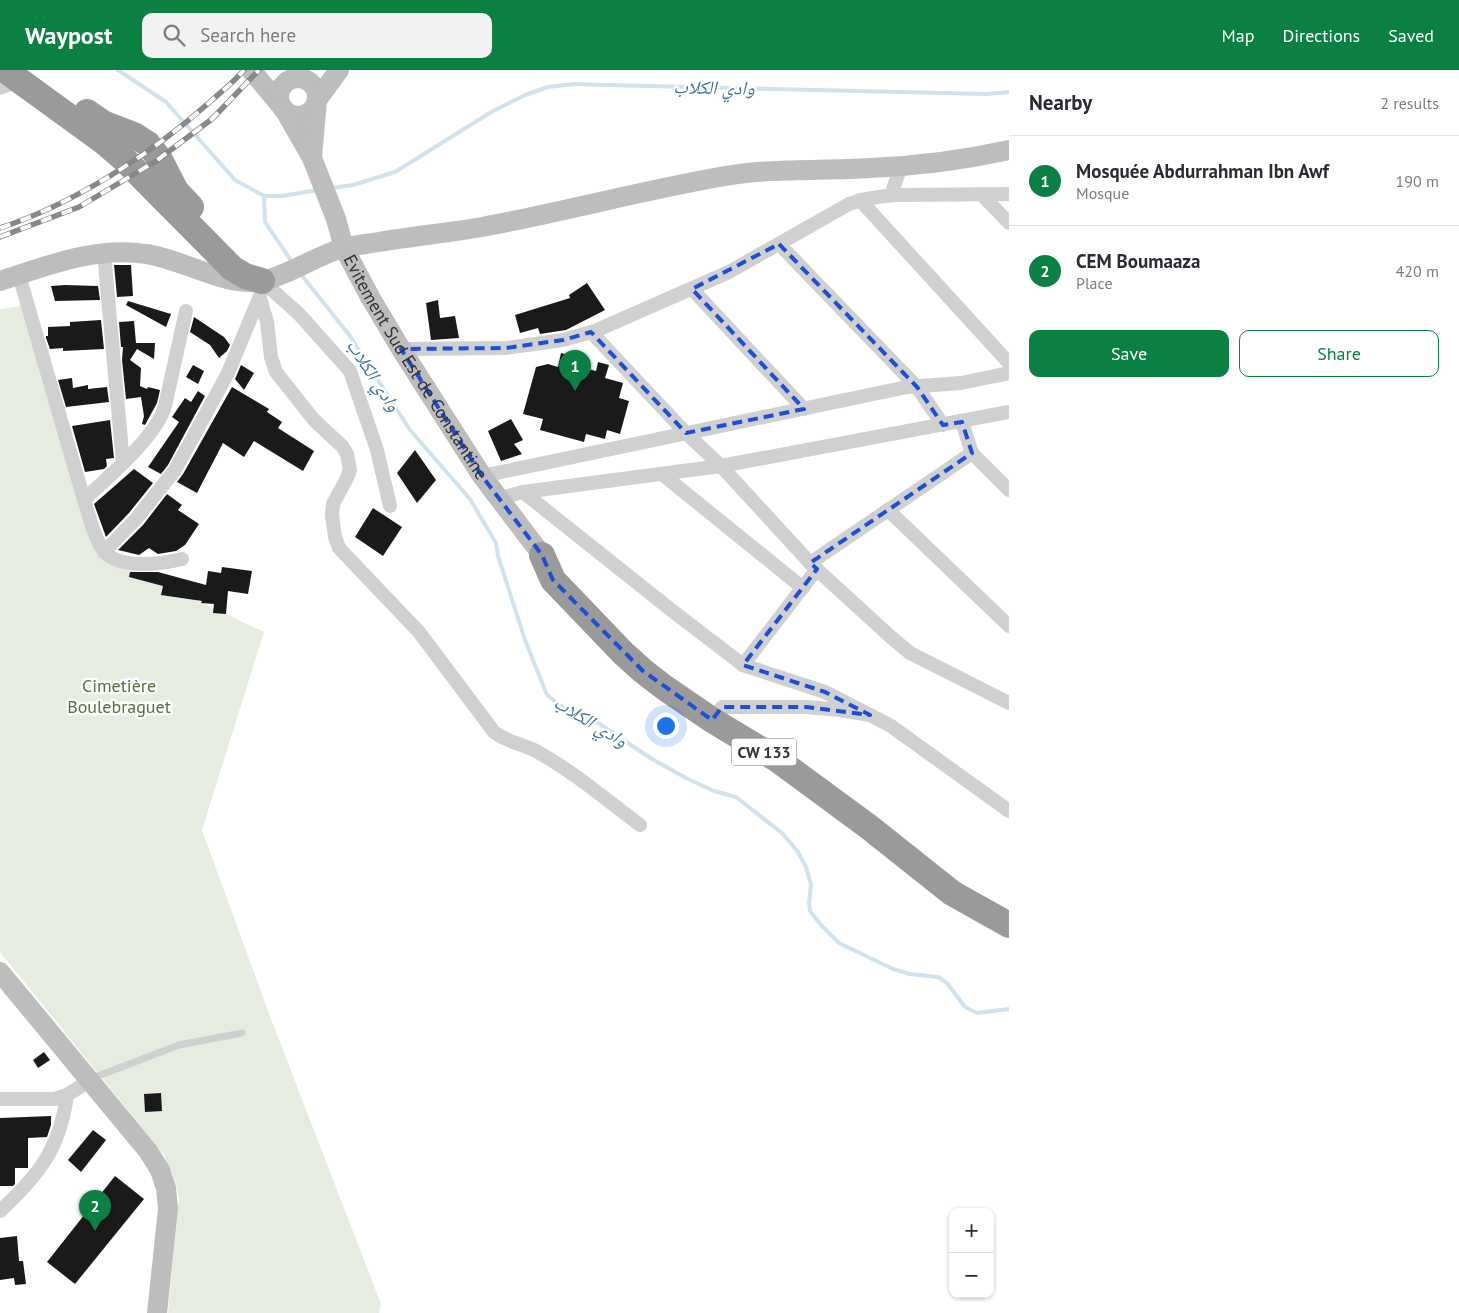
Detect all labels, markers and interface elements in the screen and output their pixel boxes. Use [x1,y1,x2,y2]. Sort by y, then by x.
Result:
search box [142,13,492,58]
text: Waypost [25,20,112,51]
icon: search [160,21,188,49]
text: Search here [200,23,296,47]
text: Map [1222,24,1254,47]
text: Directions [1282,24,1360,47]
text: Saved [1388,24,1434,47]
water label: وادي الكلاب [673,74,755,104]
text: Nearby [1029,89,1092,116]
text: 2 results [1380,93,1439,113]
text: Mosquée Abdurrahman Ibn Awf [1076,159,1329,183]
text: 1 [1040,171,1050,191]
text: 190 m [1396,171,1439,191]
text: Mosque [1076,183,1129,203]
text: CEM Boumaaza [1076,249,1200,273]
street label: Evitement Sud Est de Constantine [338,250,493,484]
text: 2 [1040,261,1050,281]
text: 420 m [1396,261,1439,281]
text: Place [1076,273,1113,293]
button: Save [1029,330,1229,377]
button: Share [1239,330,1439,377]
water label: وادي الكلاب [338,334,406,418]
pin: 1 [559,350,591,391]
park label: Cimetière Boulebraguet [67,674,171,718]
water label: وادي الكلاب [548,690,632,756]
your location [653,713,679,739]
road number: CW 133 [732,739,796,766]
pin: 2 [79,1190,111,1231]
map controls [949,1208,994,1298]
button: + [949,1208,994,1253]
button: − [949,1253,994,1298]

